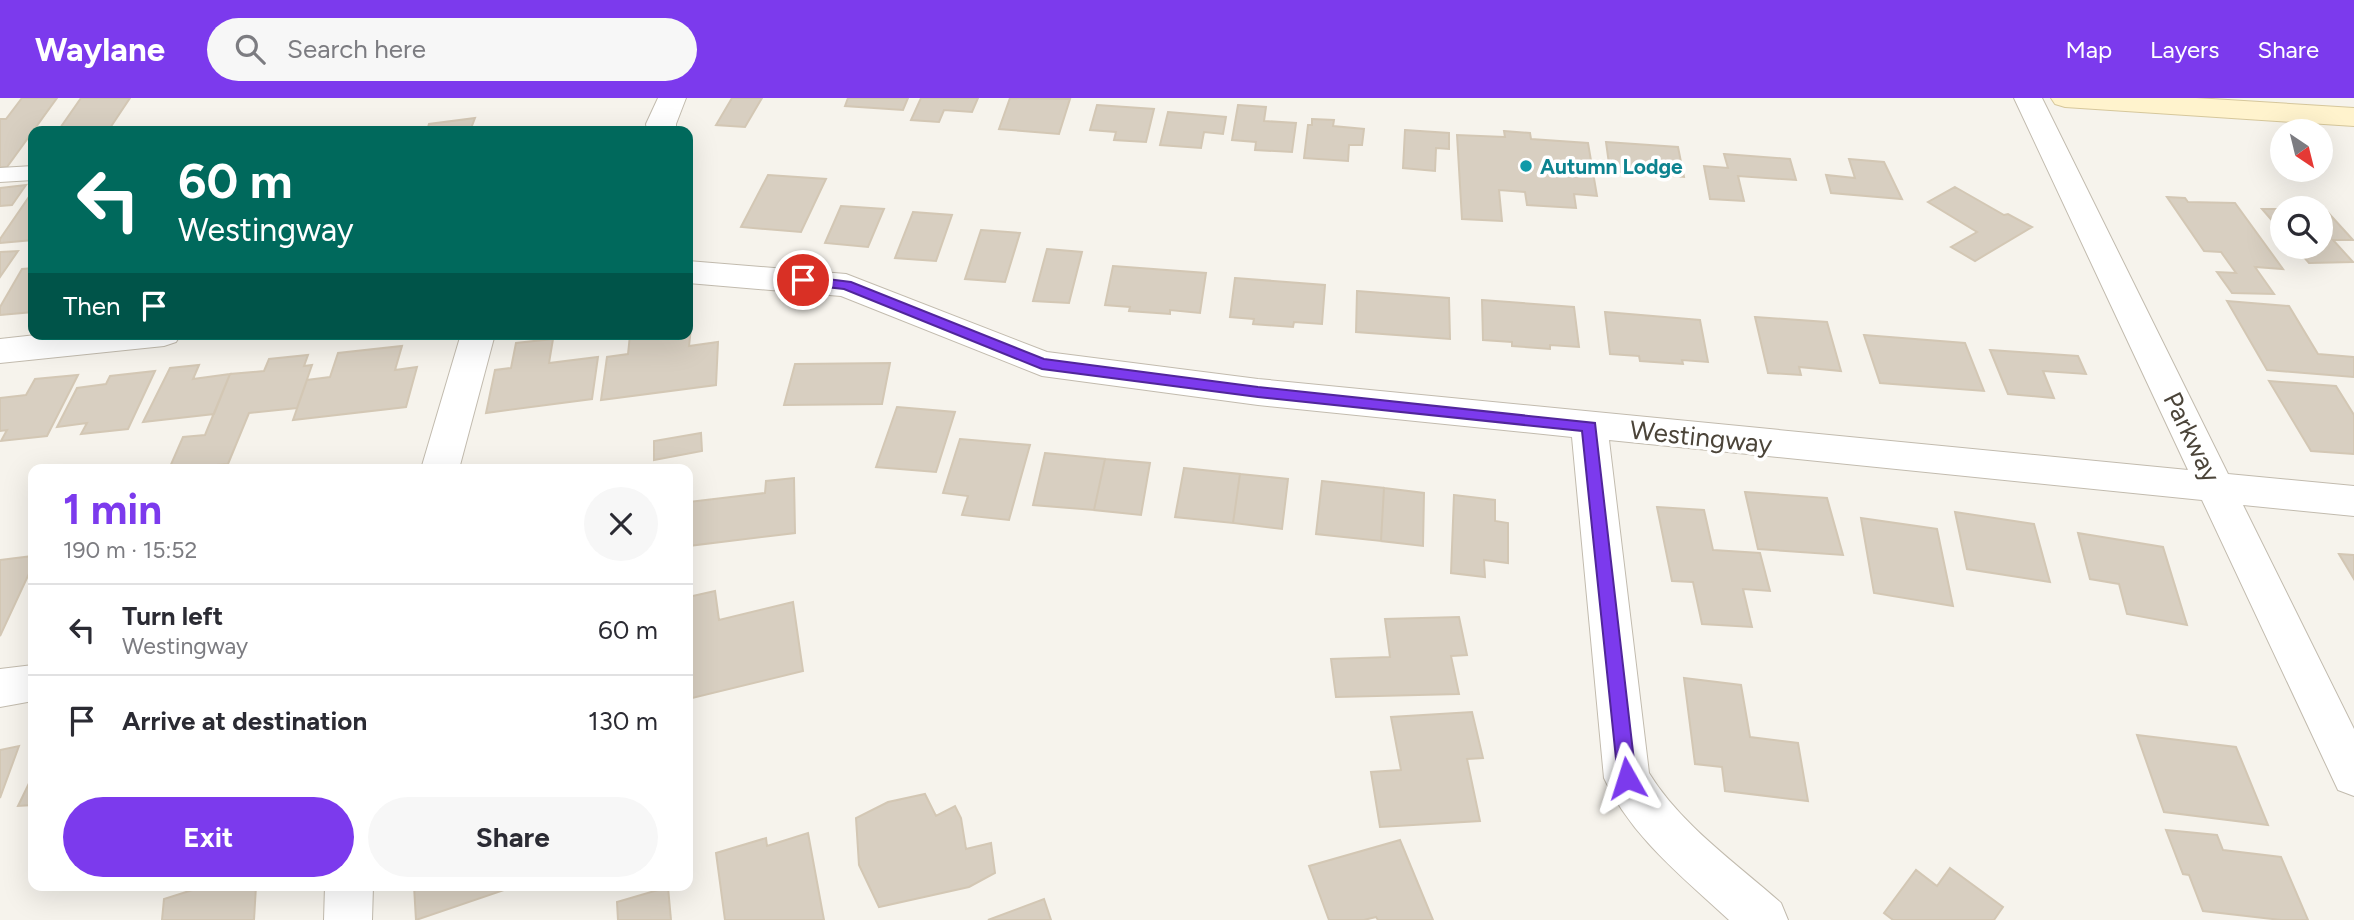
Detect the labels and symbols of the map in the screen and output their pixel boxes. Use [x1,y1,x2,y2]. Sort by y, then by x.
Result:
north arrow [2270,119,2333,182]
place label: Autumn Lodge [1540,154,1683,179]
marker: Autumn Lodge [1518,158,1534,174]
pin [773,250,833,310]
street label: Parkway [2157,387,2228,488]
street label: Westingway [1628,414,1774,460]
position arrow [1590,741,1664,815]

